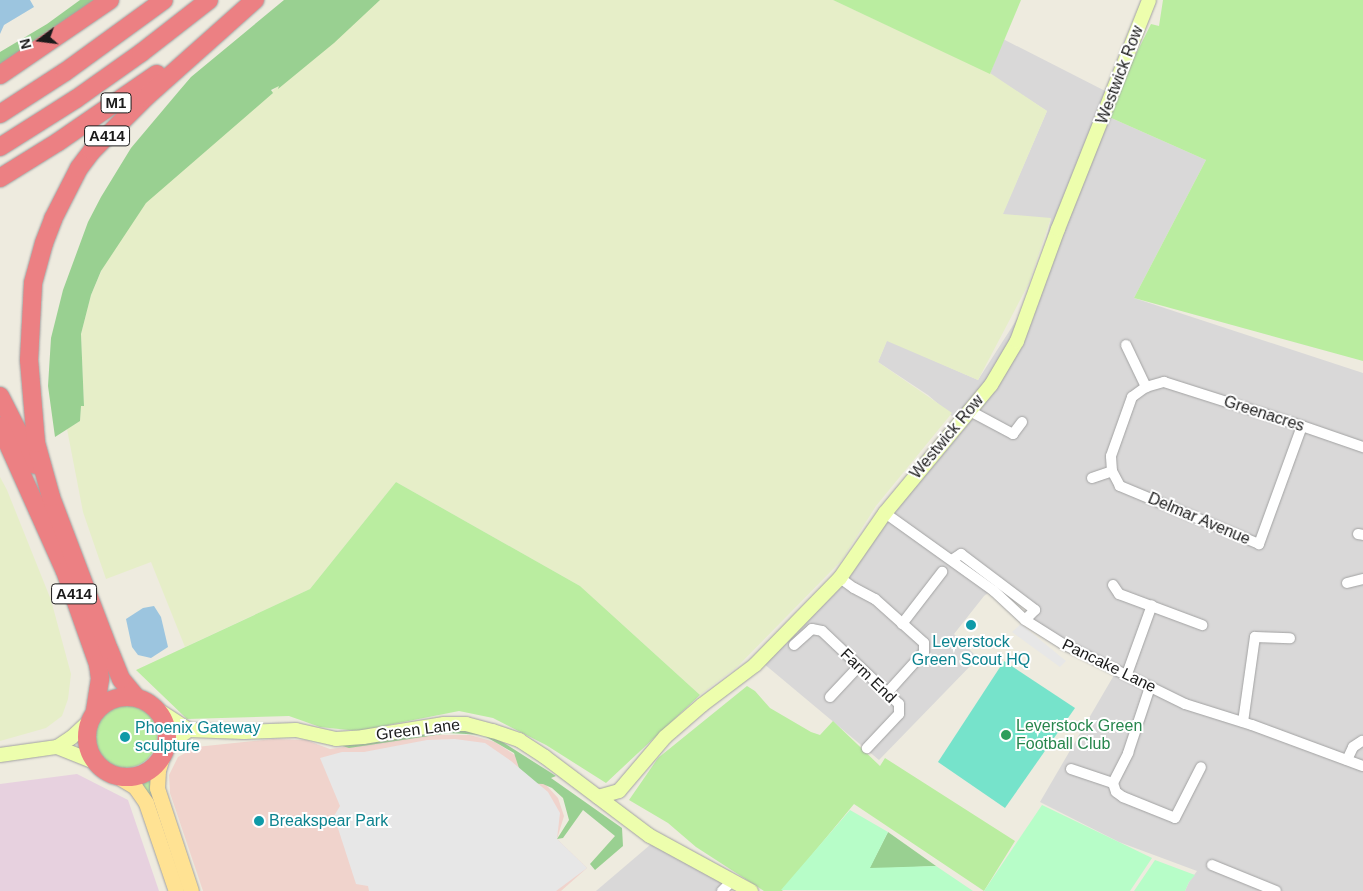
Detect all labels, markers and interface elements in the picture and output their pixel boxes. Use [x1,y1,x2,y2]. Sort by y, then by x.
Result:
north arrow [15,15,65,65]
street label: Westwick Row [1092,23,1148,127]
text: N [16,37,35,51]
road number: M1 [100,90,132,116]
road number: A414 [83,124,131,148]
street label: Westwick Row [906,391,988,483]
street label: Greenacres [1221,392,1307,436]
street label: Delmar Avenue [1145,489,1253,549]
road number: A414 [50,582,98,606]
marker: Leverstock Green Scout HQ [965,619,977,631]
place label: Leverstock Green Scout HQ [912,632,1030,670]
street label: Pancake Lane [1059,635,1159,697]
street label: Farm End [836,645,900,707]
street label: Green Lane [375,715,461,745]
place label: Leverstock Green Football Club [1016,716,1142,754]
place label: Phoenix Gateway sculpture [135,718,260,756]
marker: Leverstock Green Football Club [1000,729,1012,741]
marker: Phoenix Gateway sculpture [119,731,131,743]
place label: Breakspear Park [269,811,388,831]
marker: Breakspear Park [253,815,265,827]

